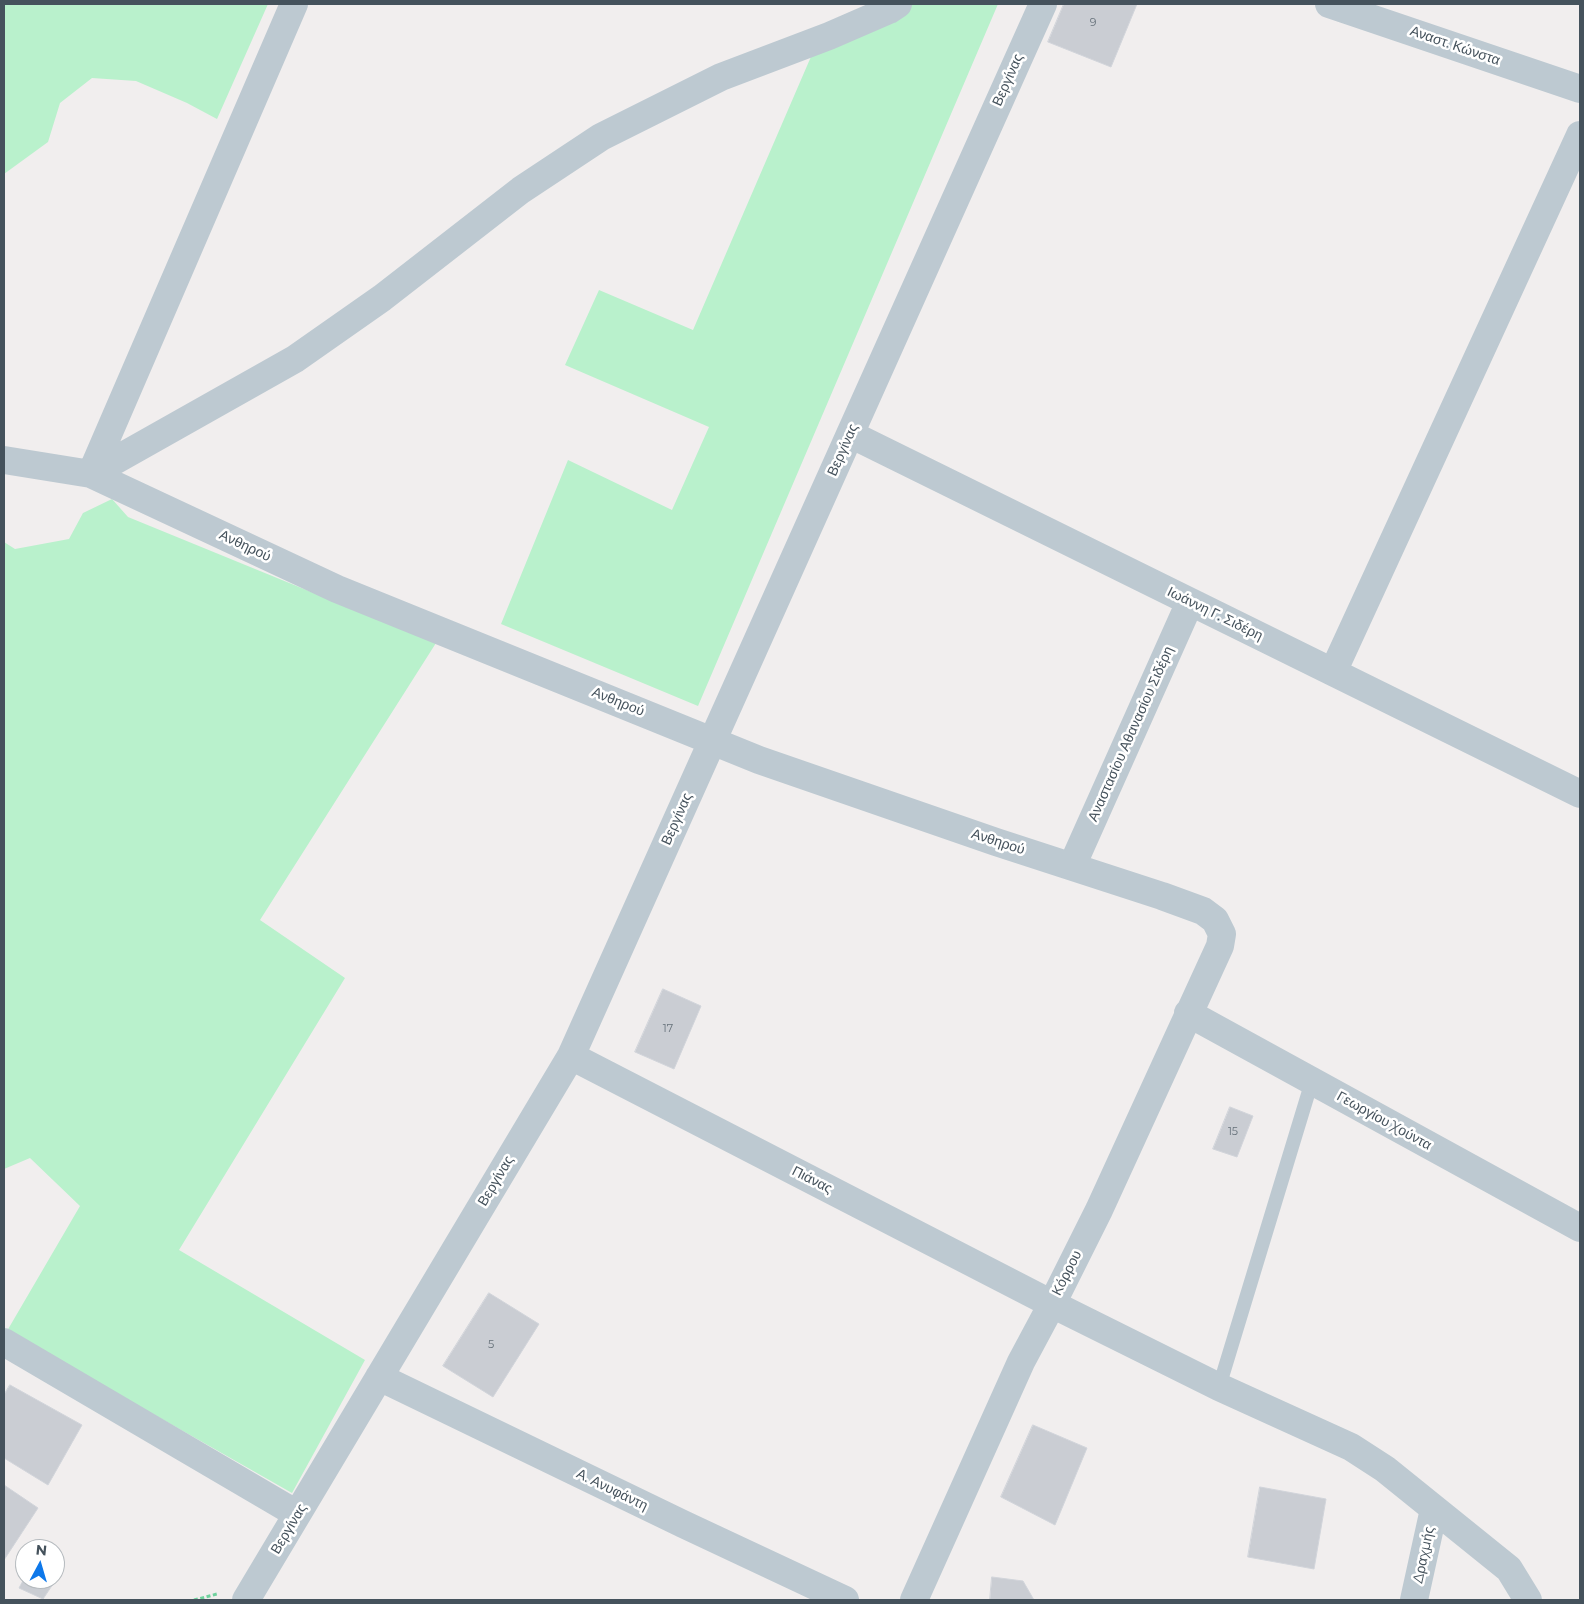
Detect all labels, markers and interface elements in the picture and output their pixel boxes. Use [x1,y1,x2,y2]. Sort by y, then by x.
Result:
house number: 9 [1090,16,1096,30]
street label: Αναστ. Κώνστα [1408,23,1502,69]
street label: Βεργίνας [989,51,1027,109]
street label: Βεργίνας [824,421,862,479]
street label: Ανθηρού [216,527,274,565]
street label: Ιωάννη Γ. Σιδέρη [1164,584,1266,644]
street label: Αναστασίου Αθανασίου Σιδέρη [1085,644,1177,824]
street label: Ανθηρού [589,684,647,720]
street label: Βεργίνας [658,790,696,848]
street label: Ανθηρού [969,826,1027,858]
house number: 17 [663,1022,673,1036]
street label: Γεωργίου Χούντα [1334,1088,1434,1154]
house number: 15 [1228,1125,1238,1139]
street label: Βεργίνας [475,1153,517,1209]
street label: Πιάνας [789,1163,835,1197]
street label: Κόρρου [1049,1248,1085,1298]
house number: 5 [488,1338,494,1352]
street label: Α. Ανυφάντη [574,1466,650,1514]
street label: Βεργίνας [268,1501,310,1557]
street label: Δραχμής [1410,1525,1438,1585]
north arrow [15,1539,65,1589]
text: N [35,1541,48,1560]

